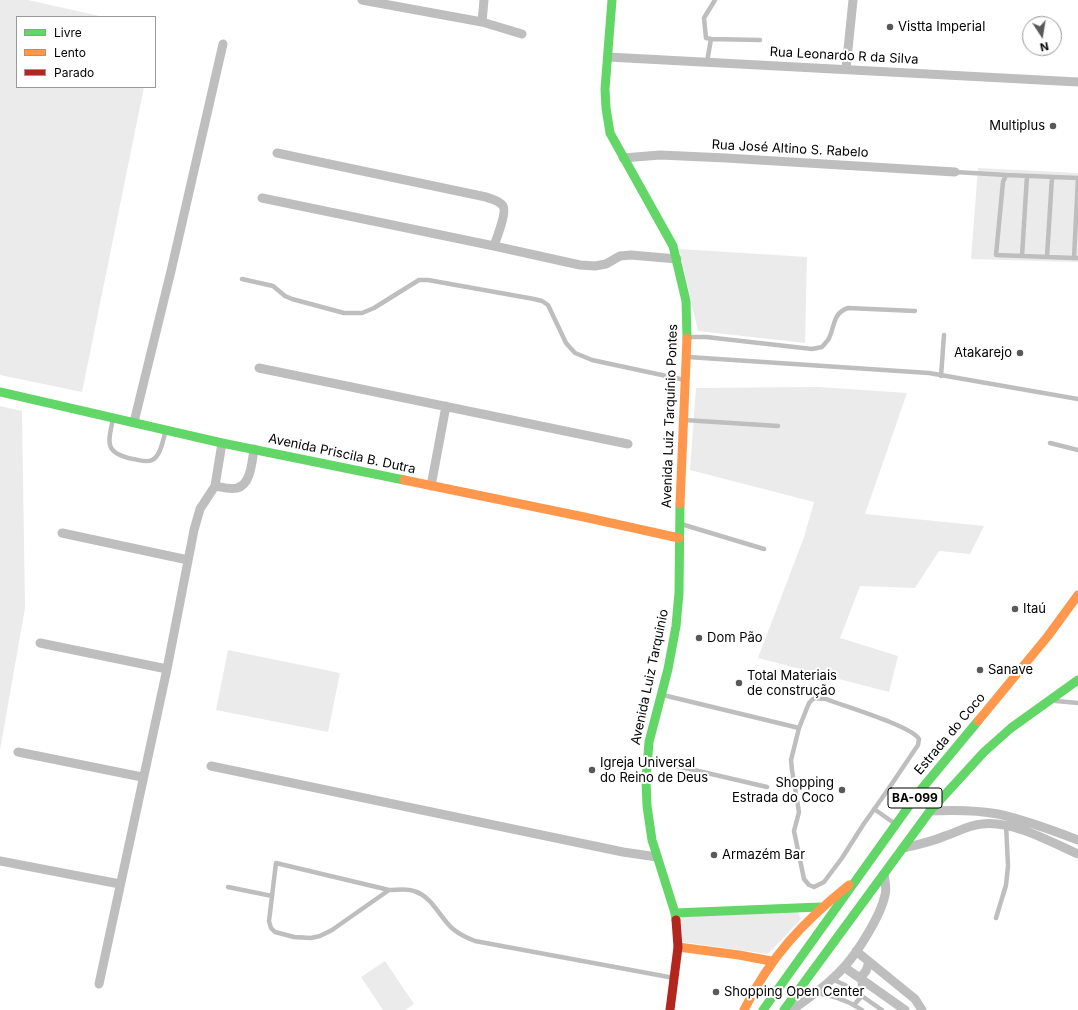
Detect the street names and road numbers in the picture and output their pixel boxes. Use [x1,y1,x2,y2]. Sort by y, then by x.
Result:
street label: Rua Leonardo R da Silva [769,44,919,68]
street label: Rua José Altino S. Rabelo [711,137,869,161]
street label: Avenida Luiz Tarquínio Pontes [659,324,681,508]
street label: Avenida Priscila B. Dutra [267,431,417,477]
street label: Avenida Luiz Tarquinio [628,608,672,746]
street label: Estrada do Coco [911,690,989,778]
road number: BA-099 [888,788,942,808]

